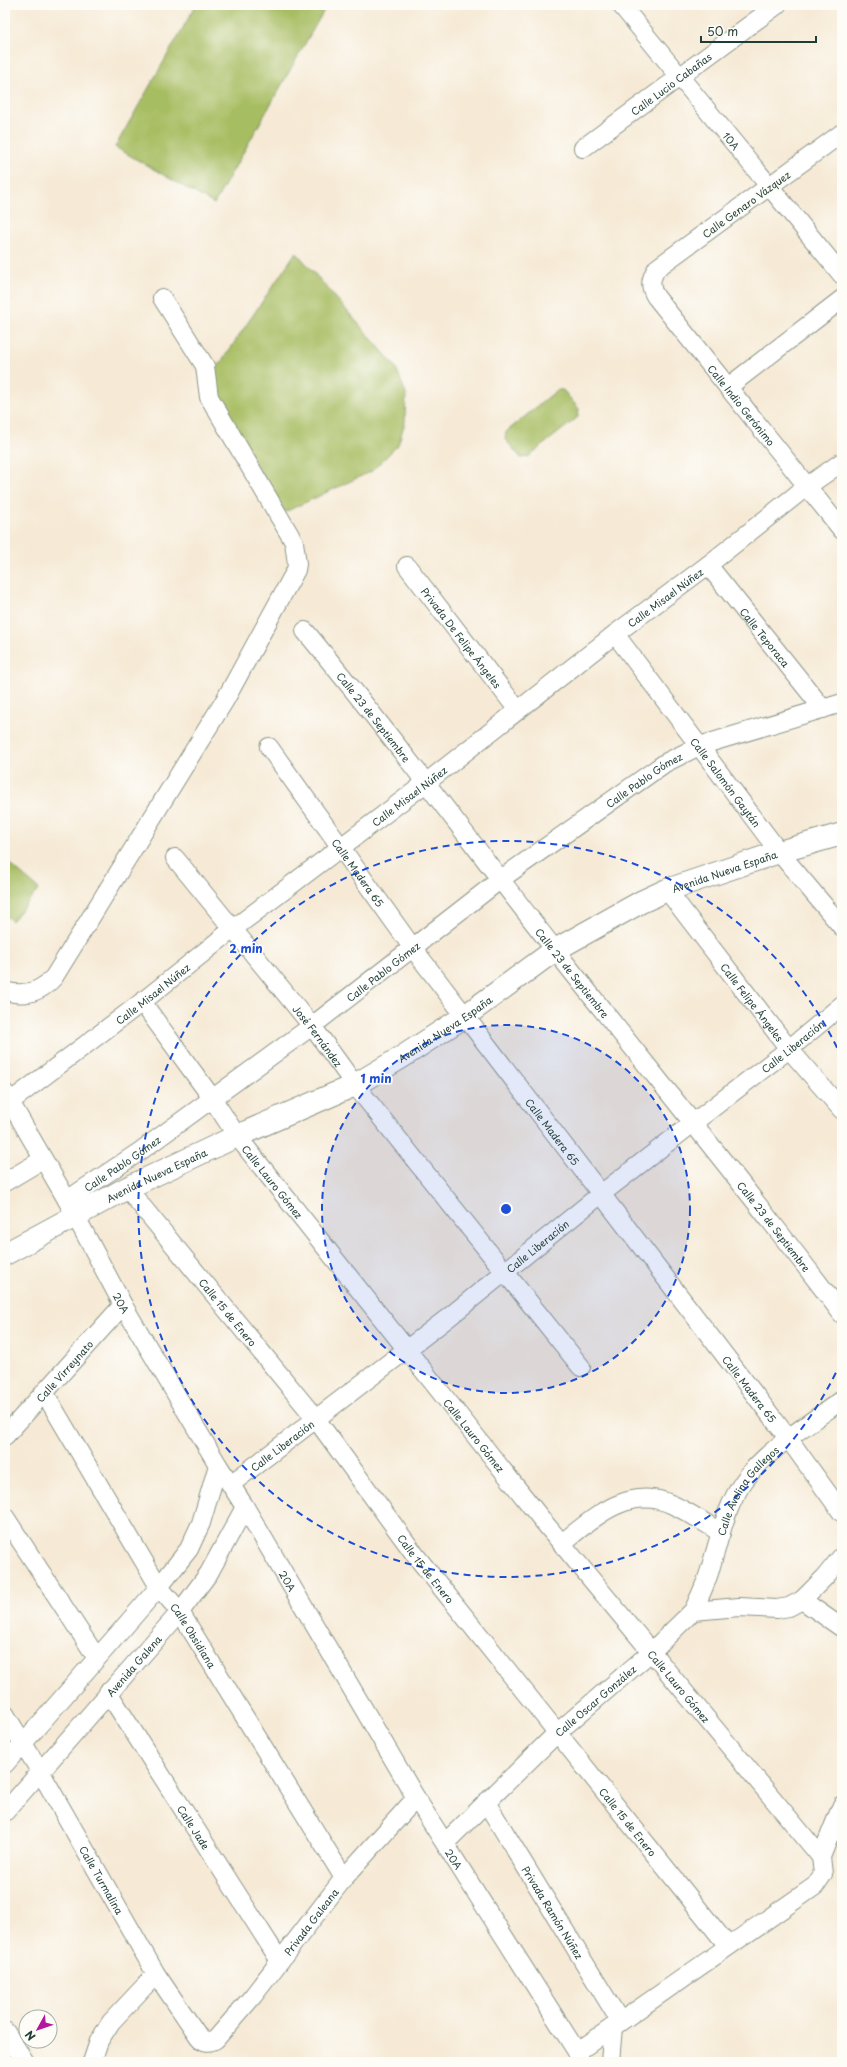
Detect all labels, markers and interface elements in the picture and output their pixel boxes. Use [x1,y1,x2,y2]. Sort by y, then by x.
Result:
scale bar [701,18,816,44]
text: 50 m [707,22,738,40]
street label: Calle Lucio Cabañas [627,48,715,118]
street label: 10A [720,128,744,153]
street label: Calle Genaro Vázquez [699,167,793,241]
street label: Calle Indio Gerónimo [705,361,779,449]
street label: Calle Misael Núñez [624,564,706,630]
street label: Privada De Felipe Ángeles [418,584,506,691]
street label: Calle Teporaca [737,604,794,670]
street label: Calle 23 de Septiembre [334,668,415,765]
street label: Calle Salomón Gaytán [688,734,765,830]
street label: Calle Pablo Gómez [602,748,685,810]
street label: Calle Misael Núñez [368,762,450,829]
street label: Calle Madera 65 [329,835,388,910]
street label: Avenida Nueva España [670,846,779,895]
street label: Calle 23 de Septiembre [533,924,614,1021]
street label: Calle Pablo Gómez [343,938,423,1004]
text: 2 min [229,939,263,957]
street label: Calle Misael Núñez [112,959,193,1027]
street label: Calle Felipe Ángeles [718,959,788,1045]
street label: Avenida Nueva España [395,991,495,1065]
street label: José Fernández [290,1001,347,1070]
street label: Calle Liberación [758,1016,827,1076]
text: 1 min [360,1069,392,1087]
street label: Calle Madera 65 [523,1095,584,1168]
street label: Calle Pablo Gómez [81,1132,163,1194]
street label: Calle Lauro Gómez [239,1141,307,1221]
street label: Avenida Nueva España [103,1144,210,1205]
street label: Calle 23 de Septiembre [734,1178,815,1275]
centre of rings [499,1202,513,1216]
street label: Calle Liberación [503,1216,572,1276]
street label: Calle 15 de Enero [196,1275,261,1349]
street label: 20A [110,1289,134,1316]
street label: Calle Virreynato [32,1336,96,1405]
street label: Calle Madera 65 [720,1352,781,1425]
street label: Calle Lauro Gómez [441,1395,509,1475]
street label: Calle Liberación [247,1416,317,1474]
street label: Calle Avelina Gallegos [713,1441,782,1537]
street label: Calle 15 de Enero [395,1531,458,1606]
street label: 20A [276,1567,300,1594]
street label: Calle Obsidiana [168,1599,220,1671]
street label: Avenida Galena [102,1631,165,1699]
street label: Calle Lauro Gómez [645,1646,714,1726]
street label: Calle Oscar González [551,1661,639,1739]
street label: Calle 15 de Enero [596,1784,661,1859]
street label: Calle Jade [174,1802,214,1852]
street label: Calle Turmalina [76,1843,128,1917]
street label: 20A [442,1845,467,1872]
street label: Privada Ramón Núñez [519,1863,588,1962]
street label: Privada Galeana [280,1884,342,1958]
north arrow [18,2009,58,2049]
text: N [20,2027,39,2045]

